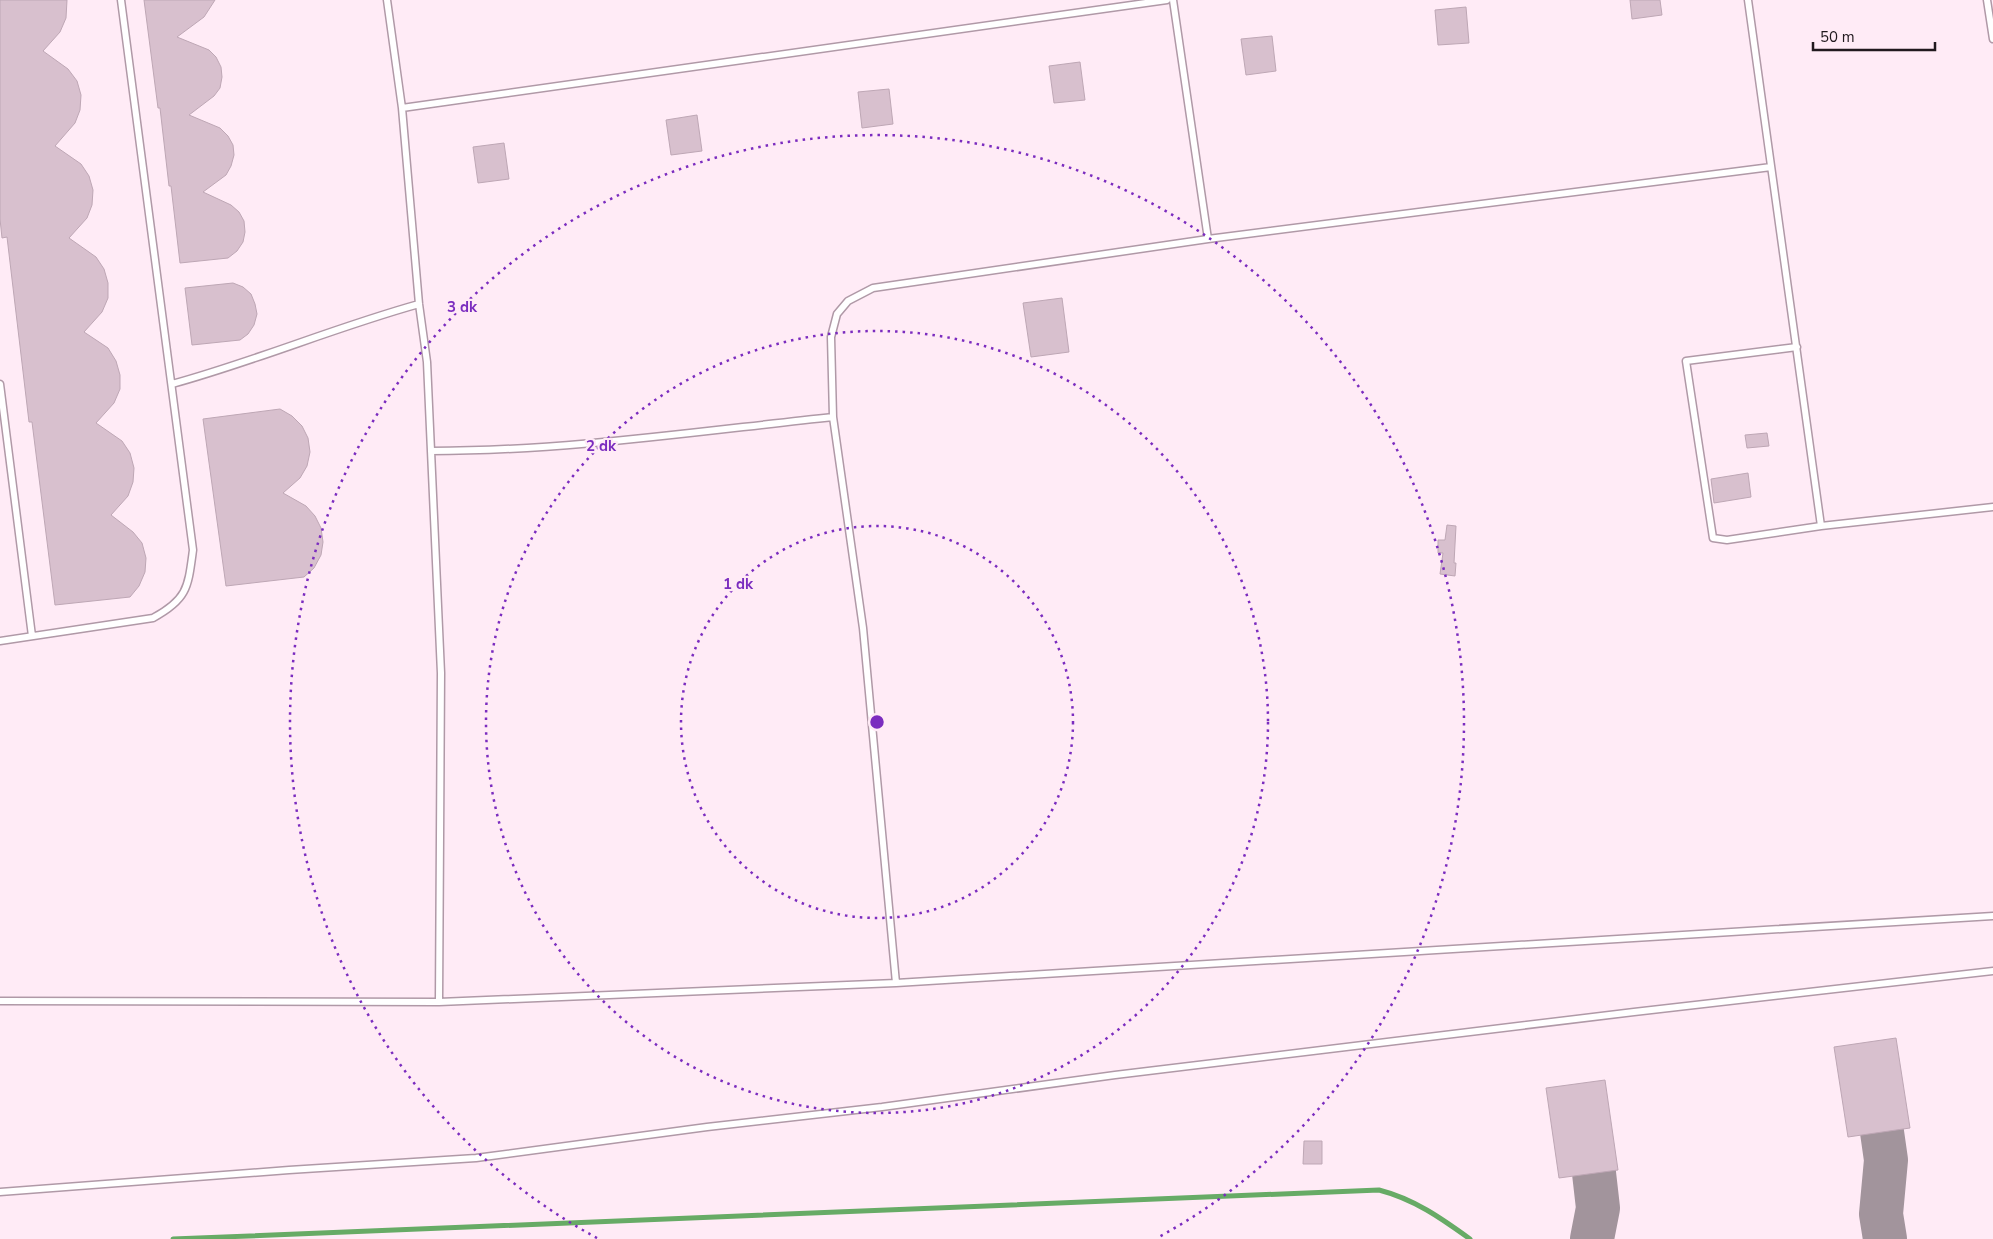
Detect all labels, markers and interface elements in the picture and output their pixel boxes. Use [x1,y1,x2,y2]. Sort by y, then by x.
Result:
scale bar [1813,20,1936,52]
text: 50 m [1820,27,1855,47]
text: 3 dk [447,297,478,317]
text: 2 dk [586,436,617,456]
text: 1 dk [723,574,754,594]
centre of rings [868,713,886,731]

